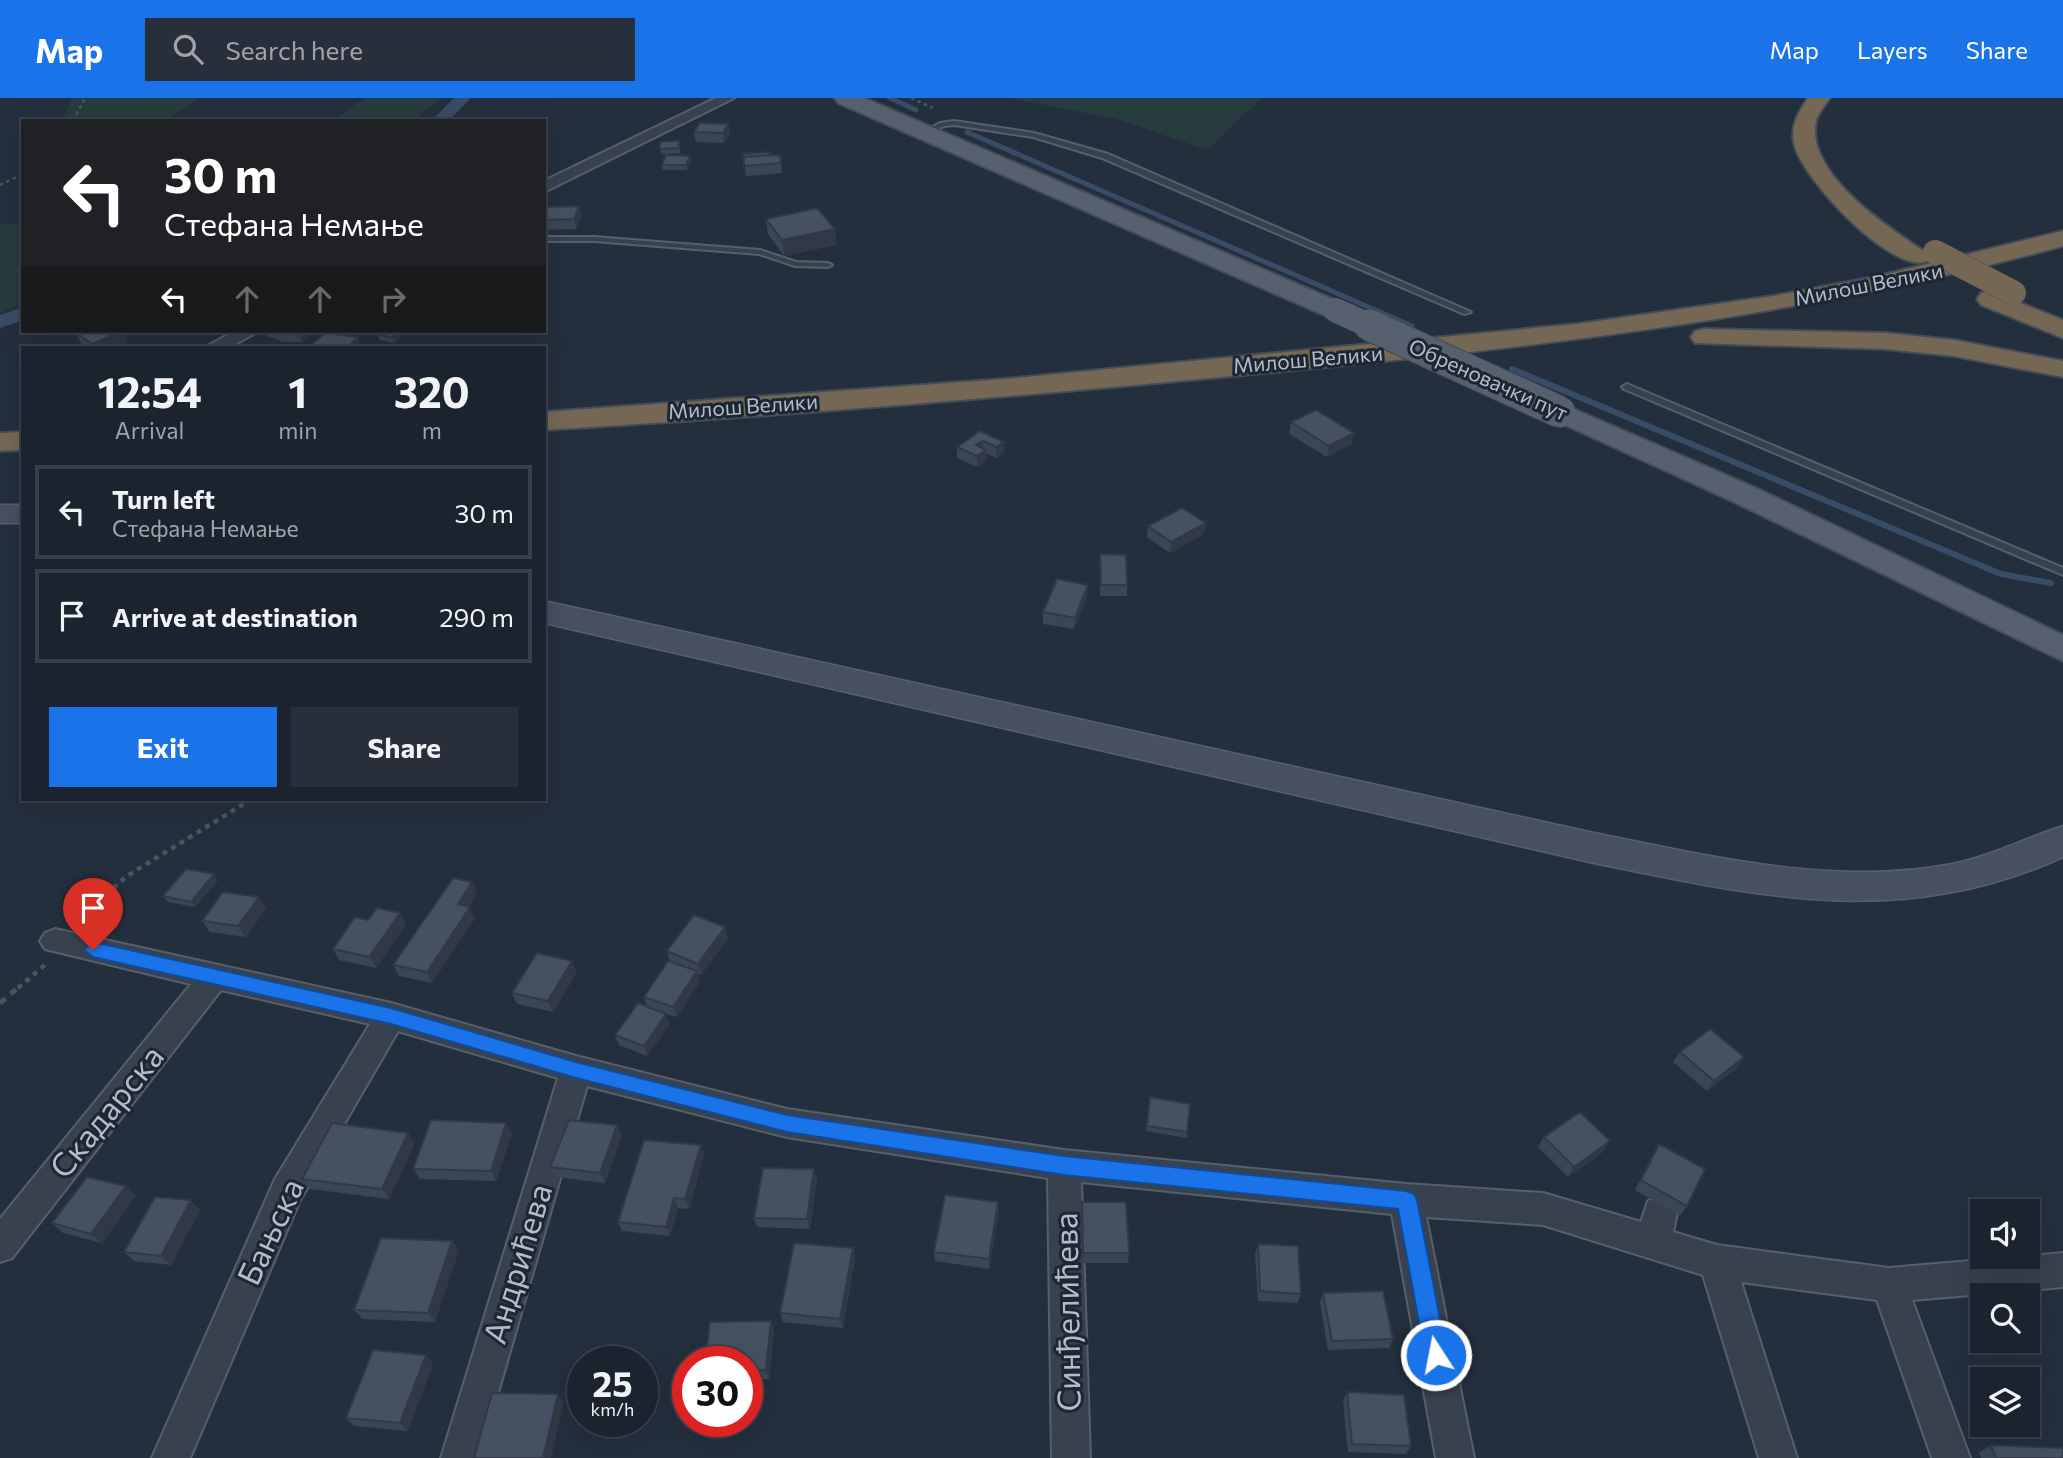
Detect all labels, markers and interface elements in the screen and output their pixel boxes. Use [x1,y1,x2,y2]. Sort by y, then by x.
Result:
search box [145,18,635,81]
text: Map [35,29,103,70]
icon: search [169,30,207,68]
text: Search here [225,34,363,65]
text: Map [1770,35,1819,64]
text: Layers [1857,35,1928,64]
text: Share [1966,35,2028,64]
text: 30 m [164,143,277,203]
icon: left [49,147,140,238]
text: Стефана Немање [164,203,424,243]
street label: Милош Велики [1793,257,1945,310]
icon: left [155,280,193,318]
icon: ahead [228,280,266,318]
icon: ahead [301,280,339,318]
icon: right [374,280,412,318]
street label: Обреновачки пут [1405,332,1572,425]
street label: Милош Велики [1232,339,1384,378]
text: 12:54 [97,365,202,417]
text: 1 [288,365,307,417]
text: 320 [394,365,470,417]
street label: Милош Велики [667,388,819,423]
text: Arrival [115,416,184,444]
text: min [278,416,317,444]
text: m [422,416,442,444]
text: Turn left [112,483,215,514]
icon: left [53,493,91,531]
text: 30 m [455,497,514,528]
text: Стефана Немање [112,514,299,542]
icon: arrive [53,597,91,635]
text: Arrive at destination [112,601,358,632]
text: 290 m [439,601,514,632]
button: Exit [49,707,277,787]
button: Share [291,707,518,787]
pin [63,878,123,950]
icon: arrive [74,889,112,927]
street label: Скадарска [40,1036,171,1185]
street label: Бањска [227,1172,311,1291]
street label: Андрићева [473,1179,559,1348]
map controls [1970,1199,2040,1437]
button: sound [1970,1199,2040,1269]
street label: Синђелићева [1044,1212,1088,1412]
button: search [1970,1283,2040,1353]
position arrow [1399,1318,1473,1392]
speed limit sign: 30 [672,1346,763,1437]
text: 25 [592,1361,633,1404]
button: layers [1970,1367,2040,1437]
text: km/h [591,1398,634,1420]

